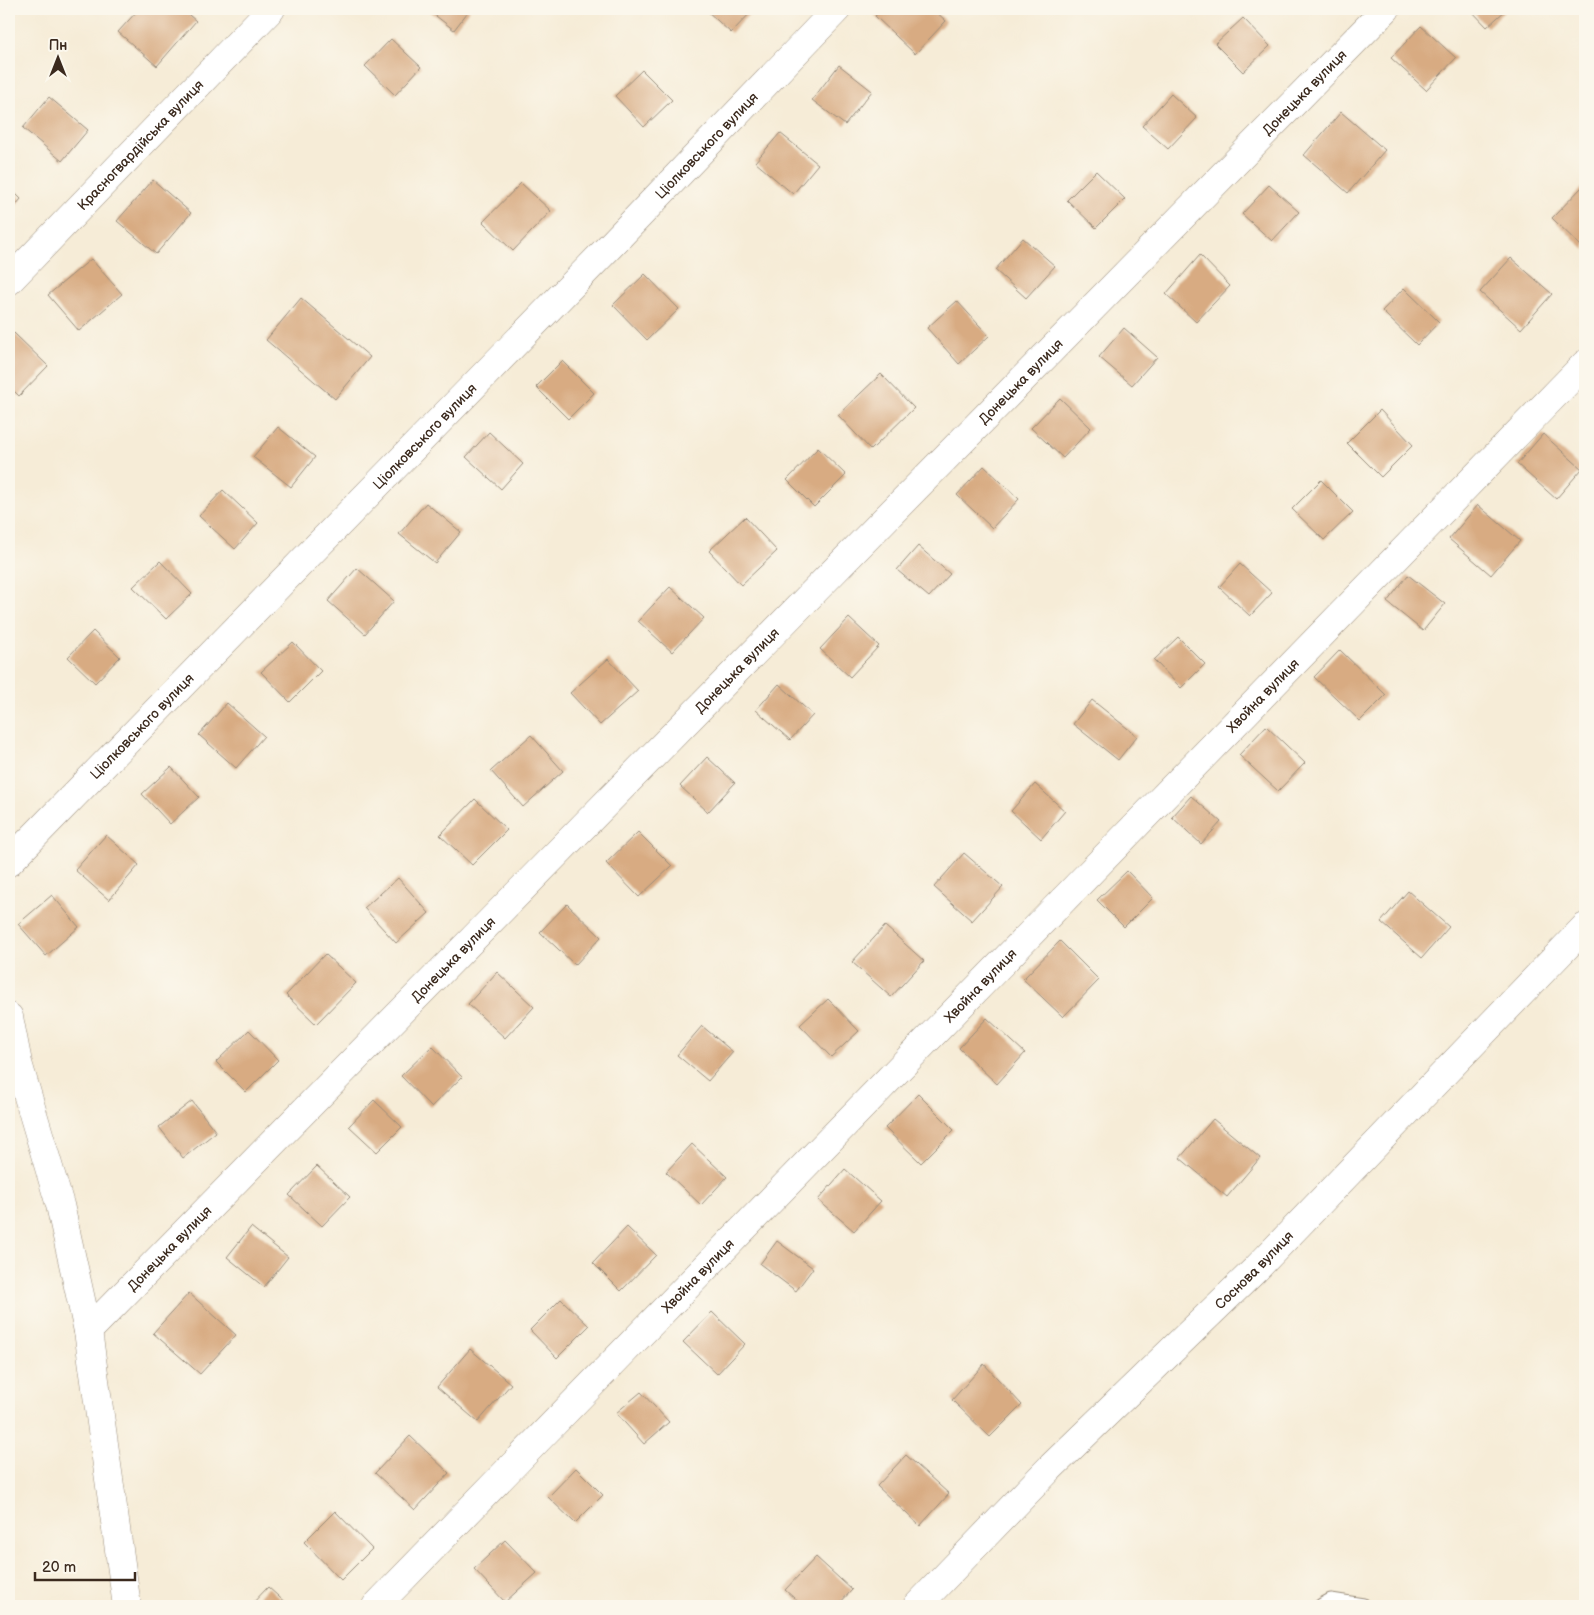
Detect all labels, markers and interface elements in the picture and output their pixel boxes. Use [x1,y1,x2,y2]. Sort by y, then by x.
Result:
north arrow [32,32,82,82]
text: Пн [49,37,67,54]
street label: Донецька вулиця [1259,46,1350,139]
street label: Красногвардійська вулиця [73,76,207,214]
street label: Ціолковського вулиця [651,88,762,202]
street label: Донецька вулиця [975,335,1066,428]
street label: Ціолковського вулиця [369,379,480,493]
street label: Донецька вулиця [691,624,783,717]
street label: Хвойна вулиця [1223,655,1303,736]
street label: Ціолковського вулиця [86,669,197,783]
street label: Донецька вулиця [407,913,499,1006]
street label: Хвойна вулиця [940,945,1020,1026]
street label: Донецька вулиця [124,1202,215,1295]
street label: Соснова вулиця [1211,1227,1297,1313]
street label: Хвойна вулиця [658,1235,738,1316]
scale bar [35,1550,135,1582]
text: 20 m [42,1558,76,1577]

